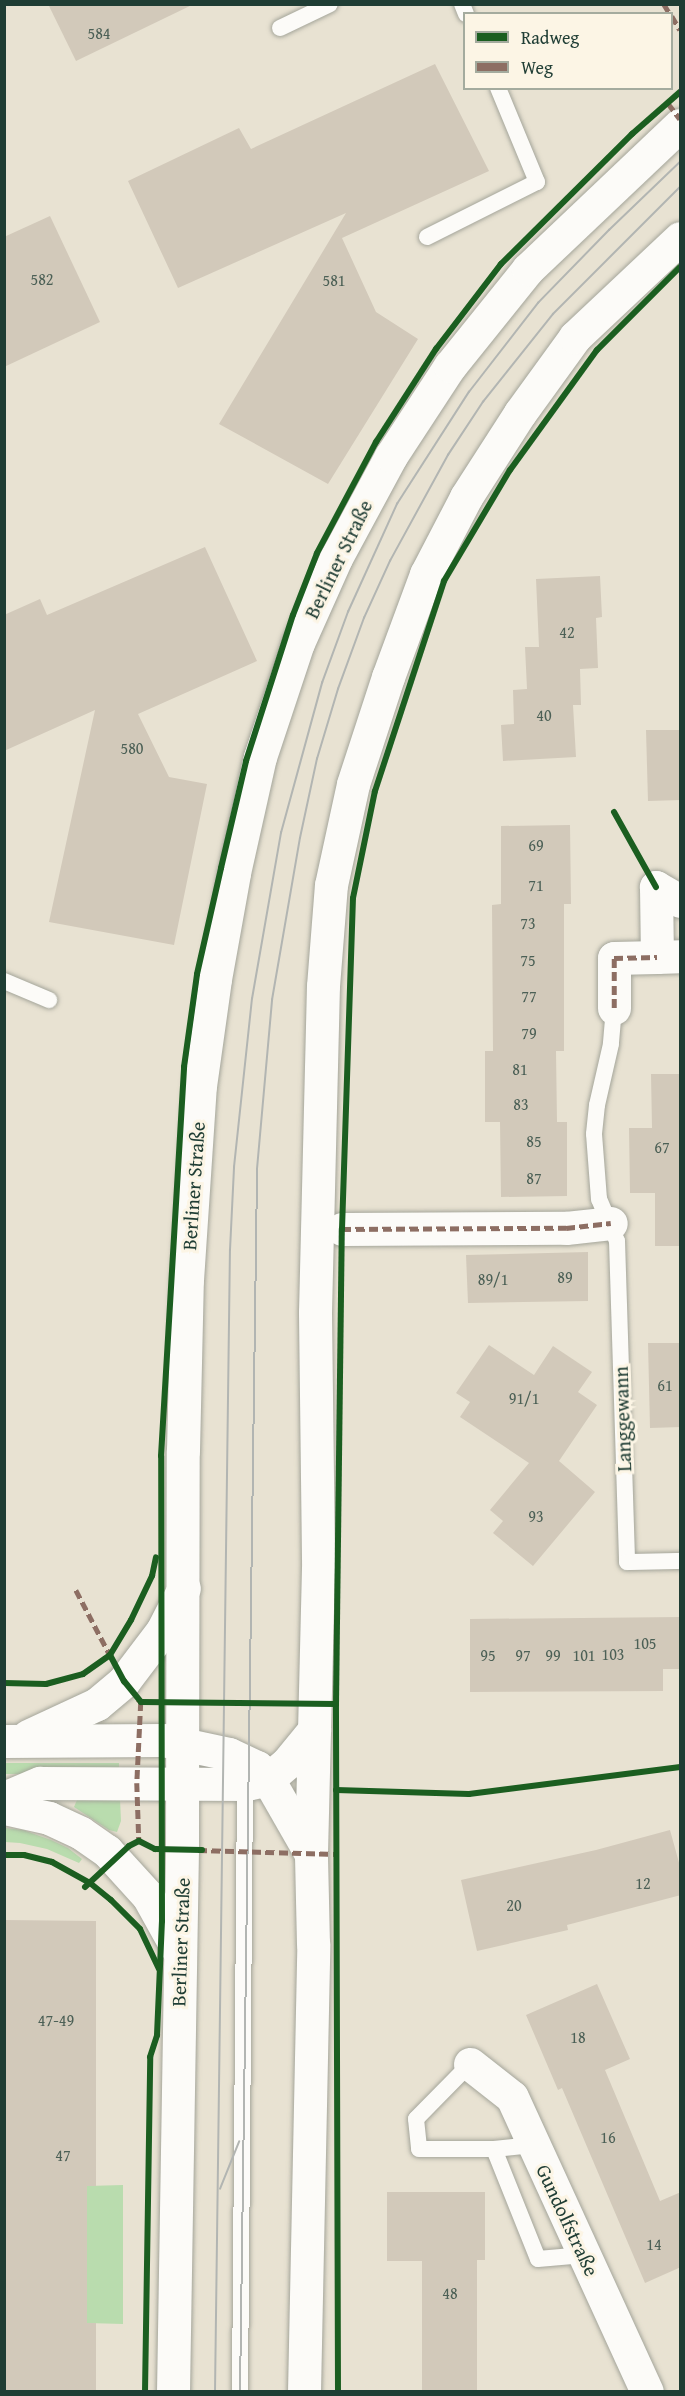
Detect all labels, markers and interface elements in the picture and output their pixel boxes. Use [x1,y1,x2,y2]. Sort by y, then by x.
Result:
legend [463,12,673,90]
house number: 584 [87,23,111,43]
text: Radweg [521,24,579,51]
text: Weg [521,54,553,81]
house number: 582 [30,269,54,289]
house number: 581 [322,270,346,290]
street label: Berliner Straße [299,496,377,622]
house number: 42 [559,622,575,642]
house number: 40 [536,705,552,725]
house number: 580 [120,738,144,758]
house number: 69 [528,835,544,855]
house number: 71 [528,875,544,895]
house number: 73 [520,913,536,933]
house number: 75 [520,950,536,970]
house number: 77 [521,986,537,1006]
house number: 79 [521,1023,537,1043]
house number: 81 [512,1059,528,1079]
house number: 83 [513,1094,529,1114]
street label: Berliner Straße [177,1121,209,1251]
house number: 85 [526,1131,542,1151]
house number: 67 [654,1137,670,1157]
house number: 87 [526,1168,542,1188]
house number: 89 [557,1267,573,1287]
house number: 89/1 [478,1269,508,1289]
street label: Langgewann [608,1366,636,1472]
house number: 61 [657,1375,673,1395]
house number: 91/1 [509,1388,539,1408]
house number: 93 [528,1506,544,1526]
house number: 105 [633,1633,657,1653]
house number: 103 [601,1644,625,1664]
house number: 95 [480,1645,496,1665]
house number: 97 [515,1645,531,1665]
house number: 99 [545,1645,561,1665]
house number: 101 [572,1645,596,1665]
house number: 12 [635,1873,651,1893]
street label: Berliner Straße [166,1877,194,2007]
house number: 20 [506,1895,522,1915]
house number: 47-49 [38,2010,74,2030]
house number: 18 [570,2027,586,2047]
house number: 16 [600,2127,616,2147]
house number: 47 [55,2145,71,2165]
street label: Gundolfstraße [532,2160,604,2280]
house number: 14 [646,2234,662,2254]
house number: 48 [442,2283,458,2303]

